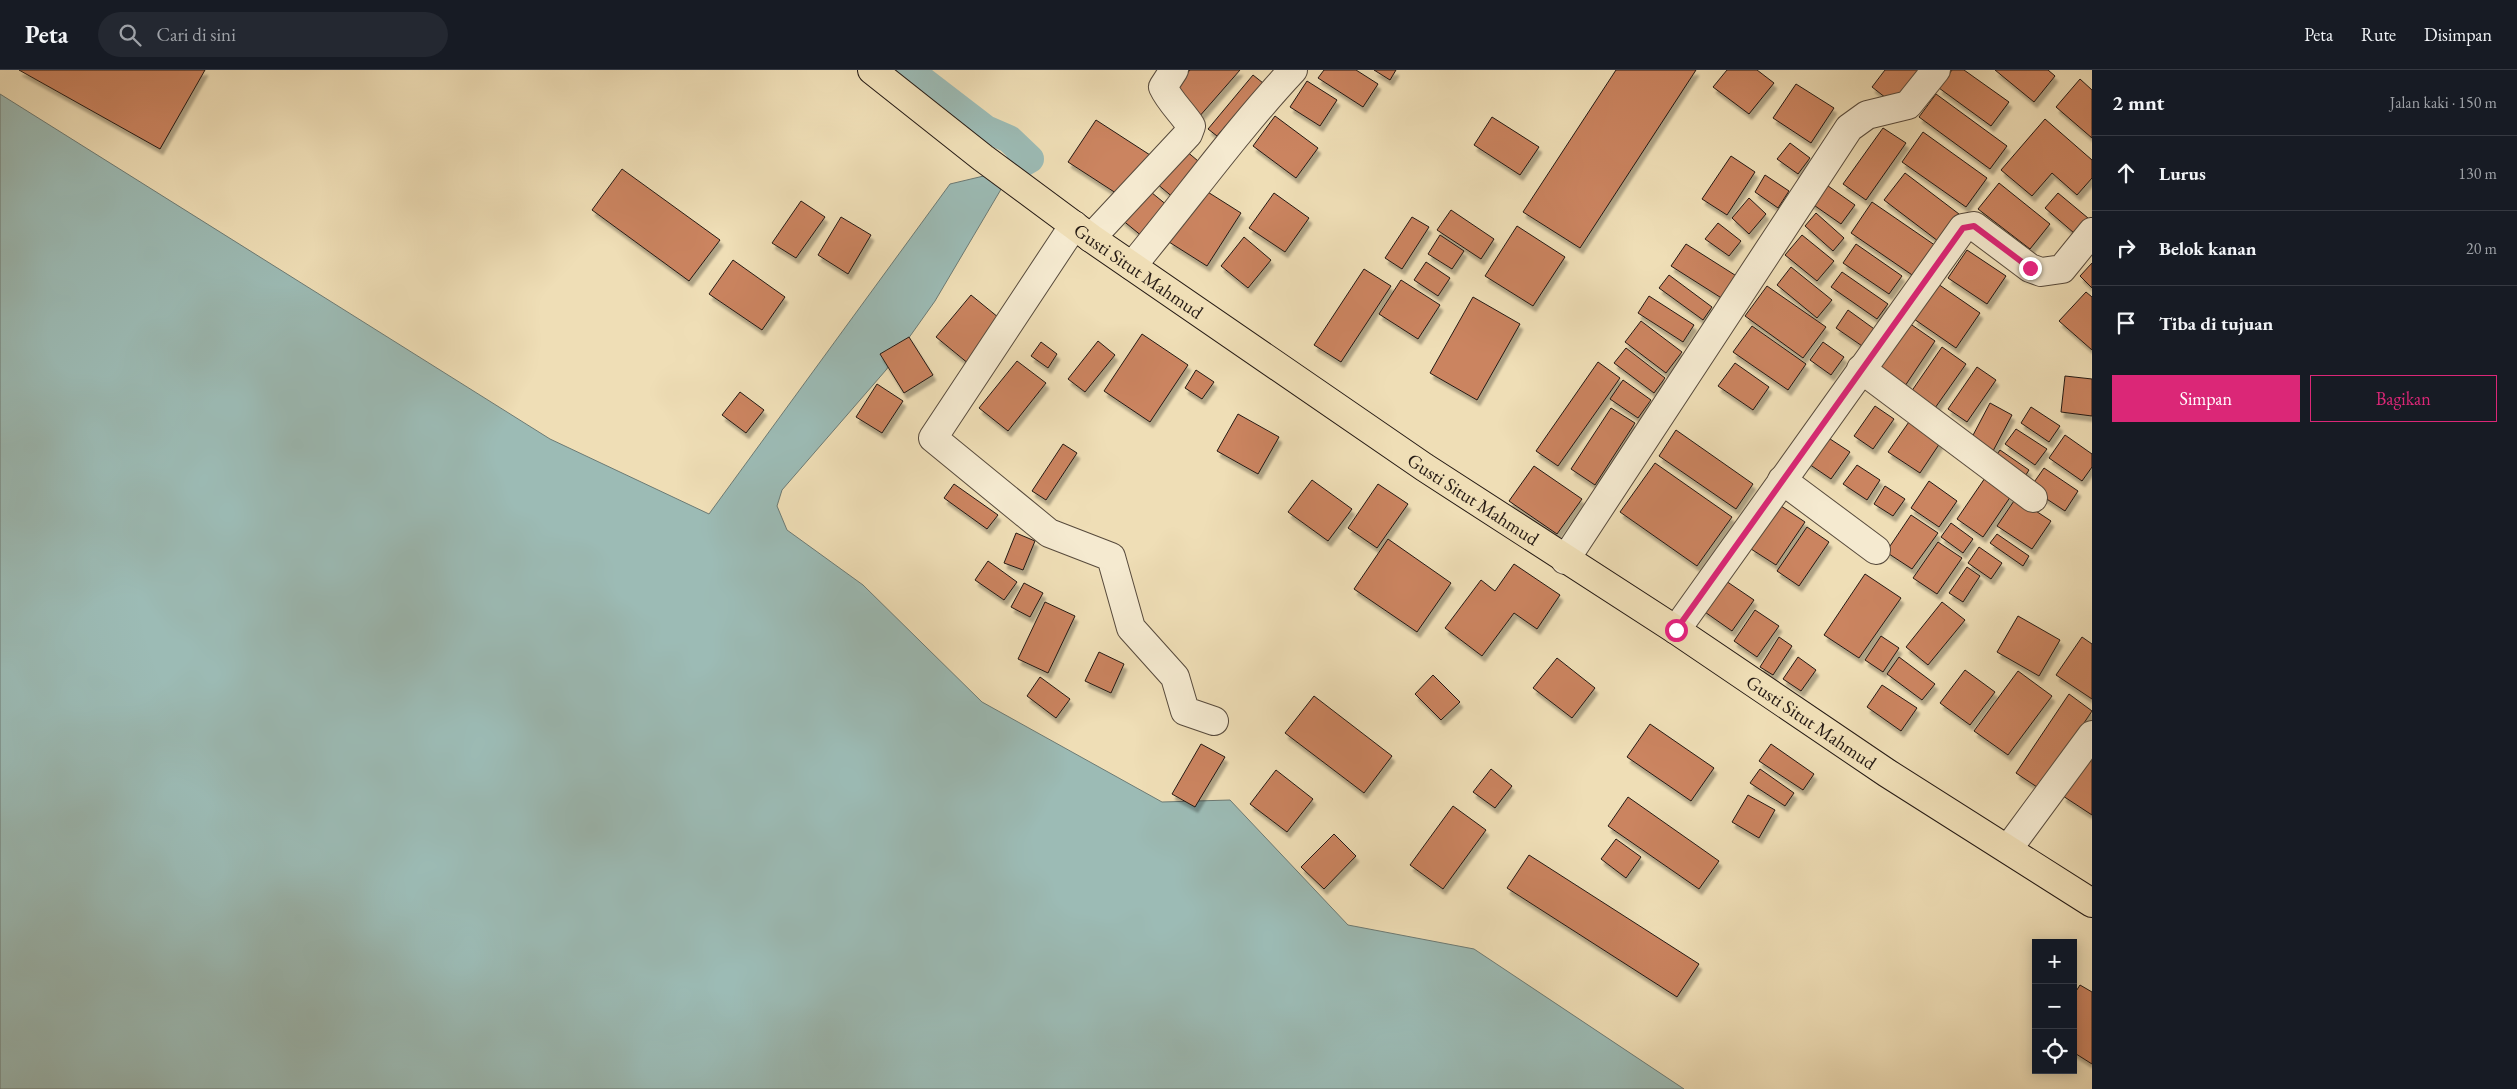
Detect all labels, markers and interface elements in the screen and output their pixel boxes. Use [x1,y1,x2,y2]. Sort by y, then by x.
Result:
search box [98,12,448,57]
text: Peta [25,19,68,50]
icon: search [116,21,144,49]
text: Cari di sini [156,22,236,47]
text: Peta [2304,23,2333,46]
text: Rute [2361,23,2396,46]
text: Disimpan [2424,23,2492,46]
text: 2 mnt [2112,89,2164,116]
text: Jalan kaki · 150 m [2390,92,2497,113]
icon: ahead [2112,159,2140,187]
text: Lurus [2159,161,2206,186]
text: 130 m [2458,163,2497,184]
street label: Gusti Situt Mahmud [1069,217,1209,324]
icon: right [2112,234,2140,262]
text: Belok kanan [2159,236,2257,261]
text: 20 m [2466,238,2497,259]
route end [2019,257,2042,280]
icon: arrive [2112,309,2140,337]
text: Tiba di tujuan [2159,311,2273,336]
button: Simpan [2112,375,2300,422]
button: Bagikan [2310,375,2497,422]
street label: Gusti Situt Mahmud [1403,447,1544,551]
route start [1665,619,1688,642]
street label: Gusti Situt Mahmud [1741,669,1882,775]
map controls [2032,939,2077,1074]
button: + [2032,939,2077,984]
button: − [2032,984,2077,1029]
button: locate [2032,1029,2077,1074]

